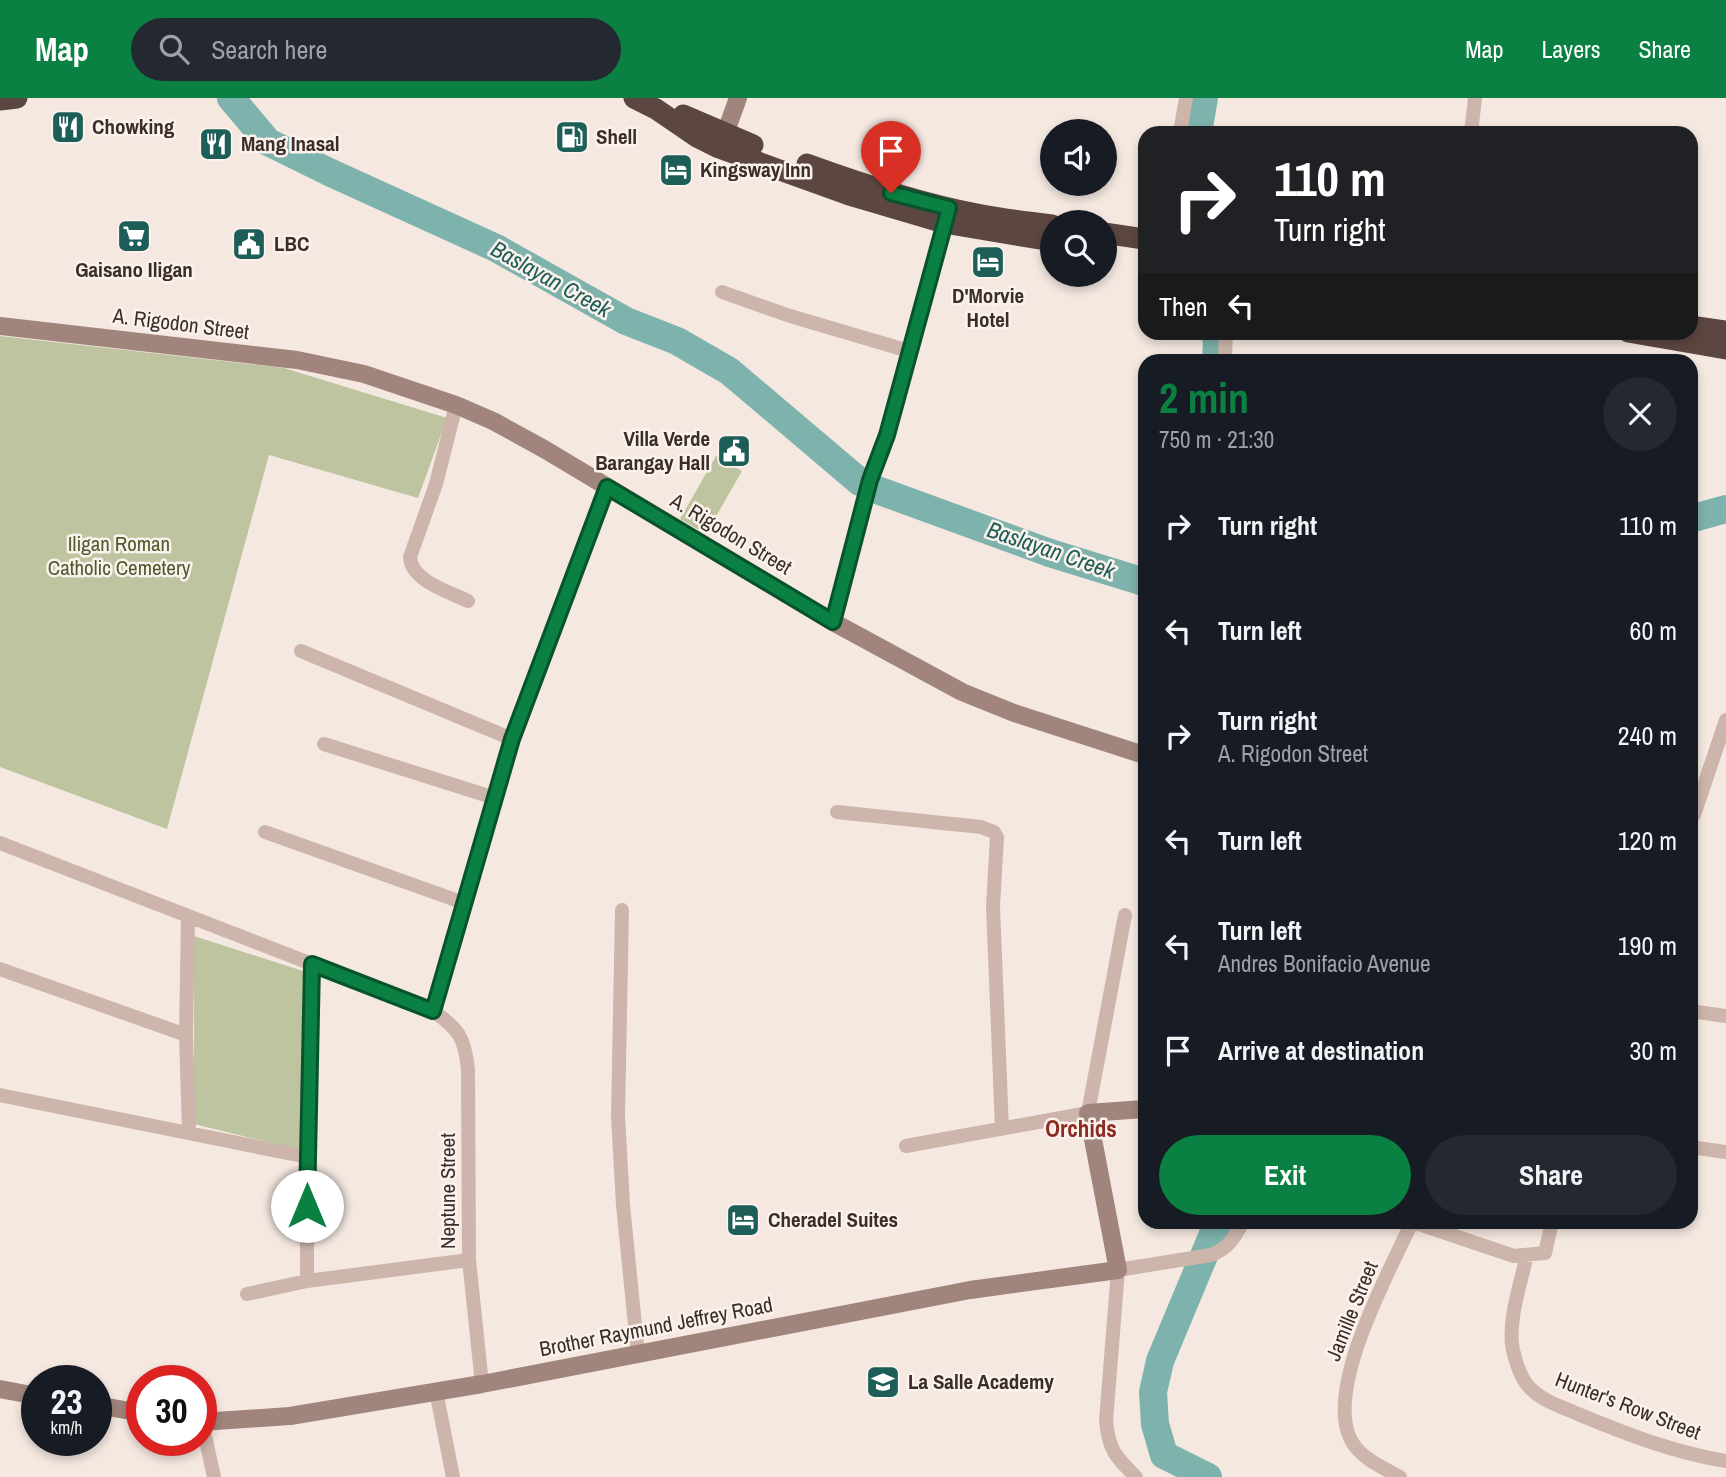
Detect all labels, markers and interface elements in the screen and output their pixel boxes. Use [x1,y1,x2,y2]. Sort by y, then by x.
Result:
search box [131,18,621,81]
text: Map [35,27,89,71]
icon: search [155,30,193,68]
text: Search here [211,32,327,67]
text: Map [1465,33,1503,65]
text: Layers [1541,33,1600,65]
text: Share [1638,33,1691,65]
restaurant icon: Chowking [49,108,87,146]
place label: Chowking [92,112,175,141]
fuel station icon: Shell [553,118,591,156]
map controls [1040,119,1117,287]
button: sound [1040,119,1117,196]
pin [861,121,921,193]
place label: Shell [596,122,637,151]
restaurant icon: Mang Inasal [197,125,235,163]
place label: Mang Inasal [241,129,340,158]
icon: arrive [872,132,910,170]
text: 110 m [1274,145,1386,211]
hotel icon: Kingsway Inn [657,151,695,189]
icon: right [1159,154,1250,245]
place label: Kingsway Inn [700,155,811,184]
text: Turn right [1274,208,1386,251]
button: search [1040,210,1117,287]
supermarket icon: Gaisano Iligan [115,217,153,255]
public building icon: LBC [230,225,268,263]
place label: LBC [274,229,309,258]
water label: Baslayan Creek [486,233,618,325]
hotel icon: D'Morvie Hotel [969,243,1007,281]
place label: Gaisano Iligan [75,255,193,284]
place label: D'Morvie Hotel [952,281,1024,334]
icon: left [1222,287,1260,325]
text: Then [1159,289,1208,324]
street label: A. Rigodon Street [110,301,251,346]
text: 2 min [1159,370,1249,426]
button: close [1603,377,1677,451]
place label: Villa Verde Barangay Hall [595,424,710,477]
text: 750 m · 21:30 [1159,424,1274,455]
public building icon: Villa Verde Barangay Hall [715,432,753,470]
street label: A. Rigodon Street [664,485,798,581]
icon: right [1159,507,1197,545]
text: Turn right [1218,508,1317,543]
text: 110 m [1619,508,1677,543]
water label: Baslayan Creek [983,513,1121,586]
park label: Iligan Roman Catholic Cemetery [48,529,191,582]
icon: left [1159,612,1197,650]
text: Turn left [1218,613,1302,648]
text: 60 m [1630,613,1677,648]
text: Turn right [1218,703,1317,738]
icon: right [1159,717,1197,755]
text: 240 m [1618,718,1677,753]
text: A. Rigodon Street [1218,738,1368,769]
icon: left [1159,822,1197,860]
text: Turn left [1218,823,1302,858]
text: 120 m [1618,823,1677,858]
text: Turn left [1218,913,1302,948]
icon: left [1159,927,1197,965]
text: 190 m [1618,928,1677,963]
text: Andres Bonifacio Avenue [1218,948,1431,979]
icon: arrive [1159,1032,1197,1070]
text: Arrive at destination [1218,1033,1424,1068]
text: 30 m [1630,1033,1677,1068]
district label: Orchids [1045,1113,1117,1144]
street label: Neptune Street [433,1133,462,1249]
button: Exit [1159,1135,1411,1215]
button: Share [1425,1135,1677,1215]
position arrow [270,1169,344,1243]
hotel icon: Cheradel Suites [724,1201,762,1239]
place label: Cheradel Suites [768,1205,898,1234]
street label: Jamille Street [1318,1256,1385,1365]
street label: Brother Raymund Jeffrey Road [537,1290,775,1363]
school or university icon: La Salle Academy [864,1363,902,1401]
street label: Hunter's Row Street [1551,1364,1705,1447]
speed limit sign: 30 [126,1365,217,1456]
place label: La Salle Academy [908,1367,1054,1396]
text: 23 [51,1378,82,1425]
text: km/h [51,1415,83,1440]

